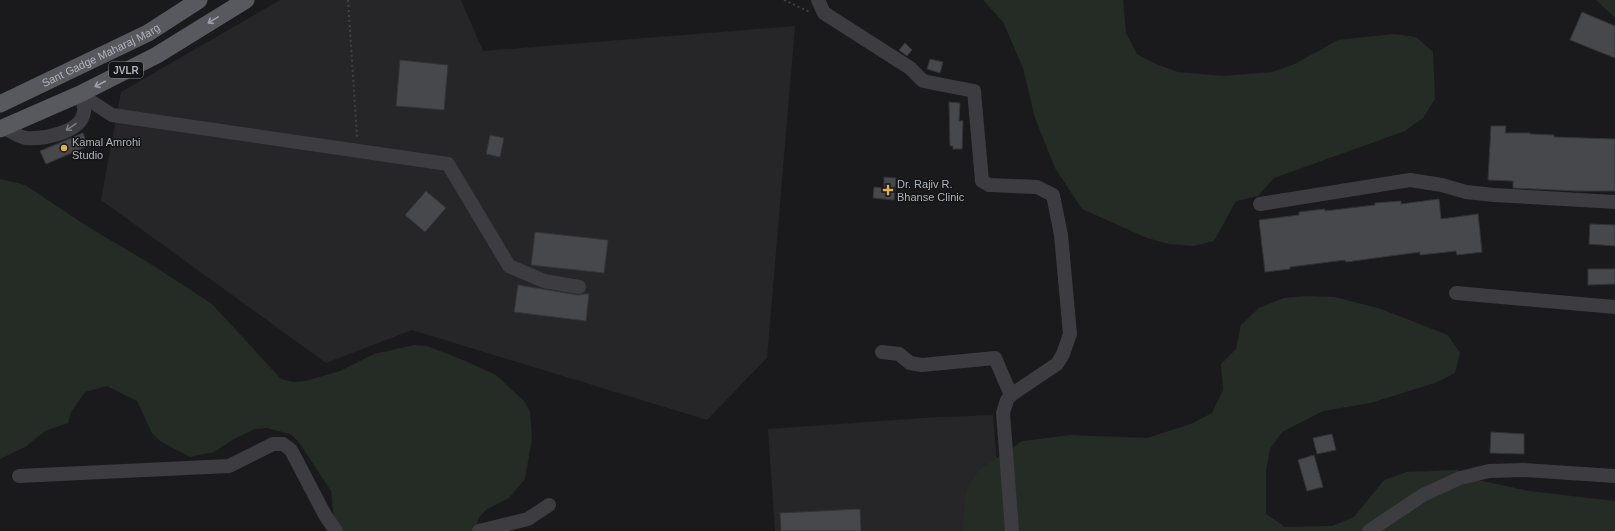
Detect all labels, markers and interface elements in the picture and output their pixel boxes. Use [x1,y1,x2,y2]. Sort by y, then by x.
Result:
one-way arrow [207,17,219,25]
street label: Sant Gadge Maharaj Marg [40,21,162,89]
road number: JVLR [109,62,143,78]
one-way arrow [94,81,106,88]
one-way arrow [66,123,77,131]
place label: Kamal Amrohi Studio [72,136,140,161]
marker: Kamal Amrohi Studio [59,143,69,153]
place label: Dr. Rajiv R. Bhanse Clinic [897,178,965,203]
marker: Dr. Rajiv R. Bhanse Clinic [882,184,894,196]

